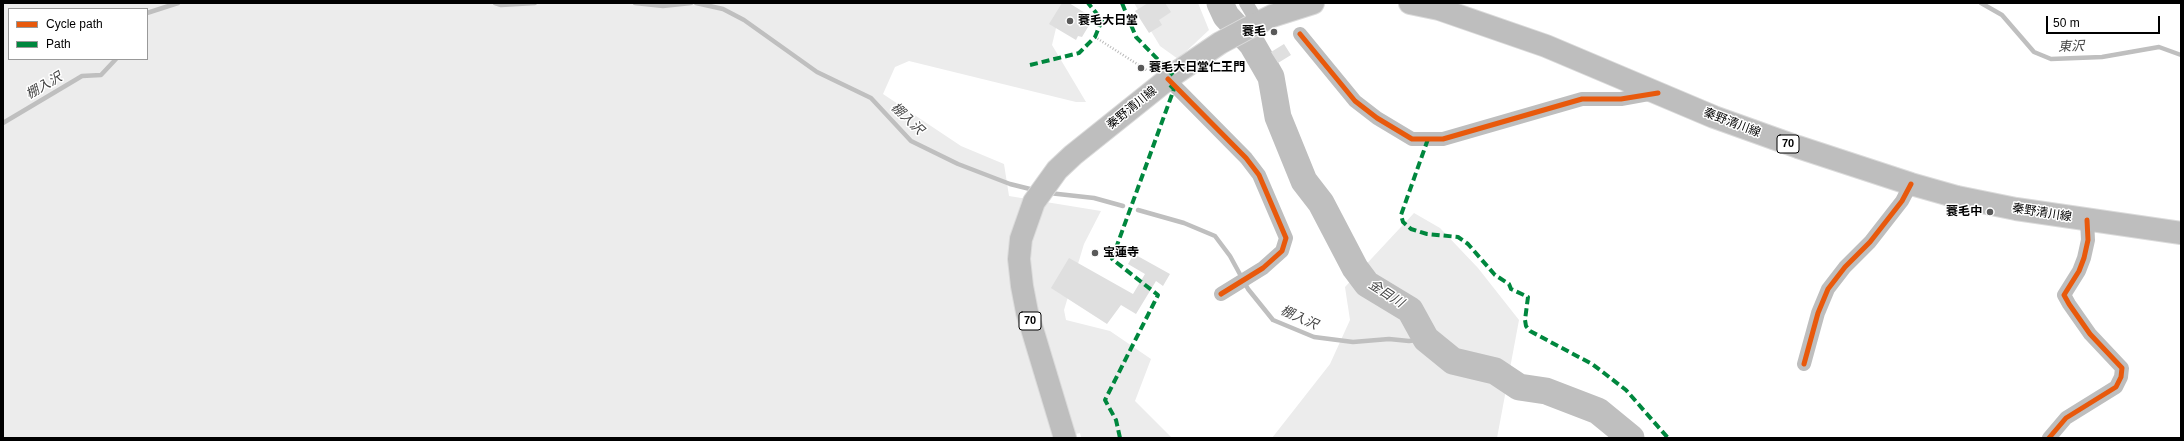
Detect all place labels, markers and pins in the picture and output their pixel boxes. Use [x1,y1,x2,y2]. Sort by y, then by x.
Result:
place label: 蓑毛大日堂 [1078,14,1138,28]
marker: 蓑毛大日堂 [1065,16,1075,26]
place label: 蓑毛 [1242,25,1266,39]
marker: 蓑毛 [1269,27,1279,37]
place label: 蓑毛大日堂仁王門 [1149,61,1245,75]
marker: 蓑毛大日堂仁王門 [1136,63,1146,73]
place label: 蓑毛中 [1946,205,1982,219]
marker: 蓑毛中 [1985,207,1995,217]
place label: 宝蓮寺 [1103,246,1139,260]
marker: 宝蓮寺 [1090,248,1100,258]

